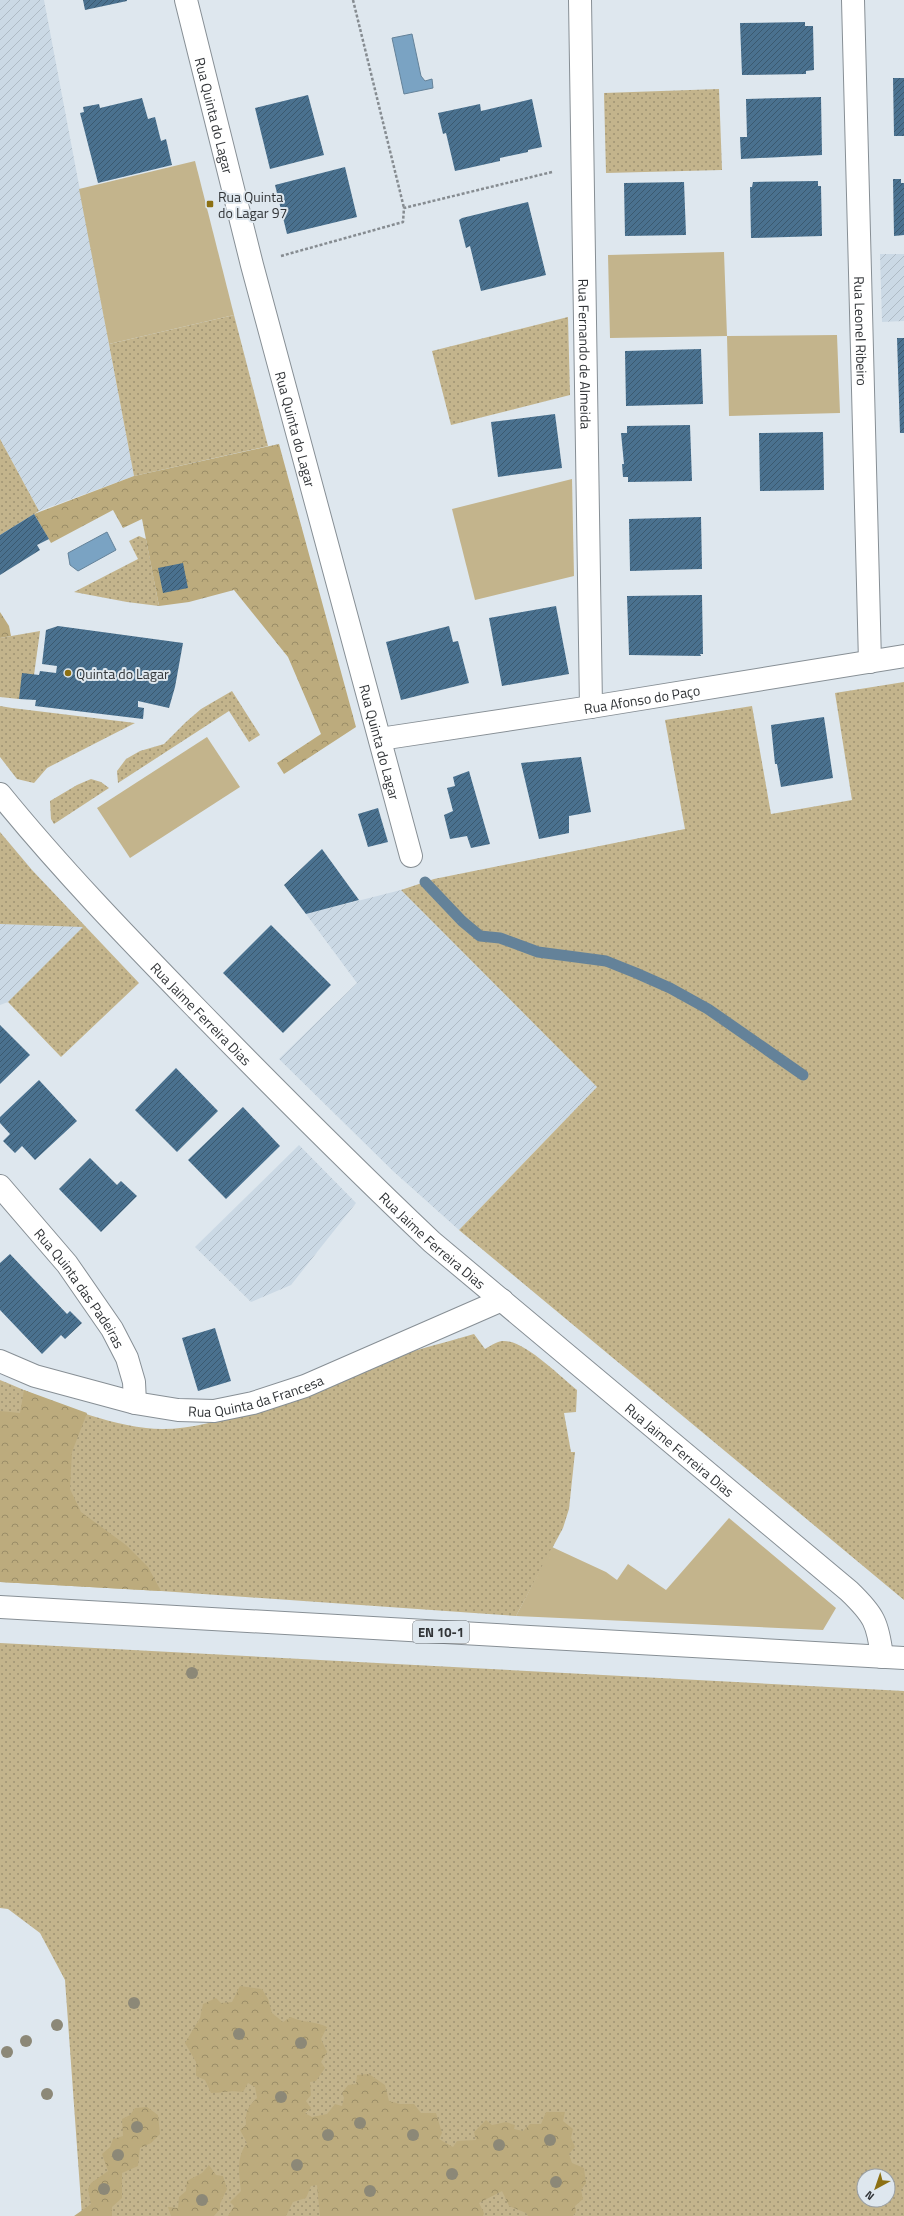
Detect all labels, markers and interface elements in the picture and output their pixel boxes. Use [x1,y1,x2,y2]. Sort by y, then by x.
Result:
street label: Rua Quinta do Lagar [190,55,239,176]
place label: Rua Quinta do Lagar 97 [218,186,287,223]
marker: Rua Quinta do Lagar 97 [205,199,215,209]
street label: Rua Leonel Ribeiro [850,276,873,386]
street label: Rua Fernando de Almeida [574,278,597,429]
street label: Rua Quinta do Lagar [271,369,322,489]
place label: Quinta do Lagar [76,663,169,684]
marker: Quinta do Lagar [63,668,73,678]
street label: Rua Afonso do Paço [582,679,702,718]
street label: Rua Quinta do Lagar [355,682,406,802]
street label: Rua Jaime Ferreira Dias [146,957,257,1070]
street label: Rua Jaime Ferreira Dias [375,1187,491,1294]
street label: Rua Quinta das Padeiras [30,1223,130,1352]
street label: Rua Quinta da Francesa [188,1369,326,1422]
street label: Rua Jaime Ferreira Dias [621,1398,739,1501]
road number: EN 10-1 [413,1621,469,1643]
north arrow [856,2168,896,2208]
text: N [862,2187,878,2204]

